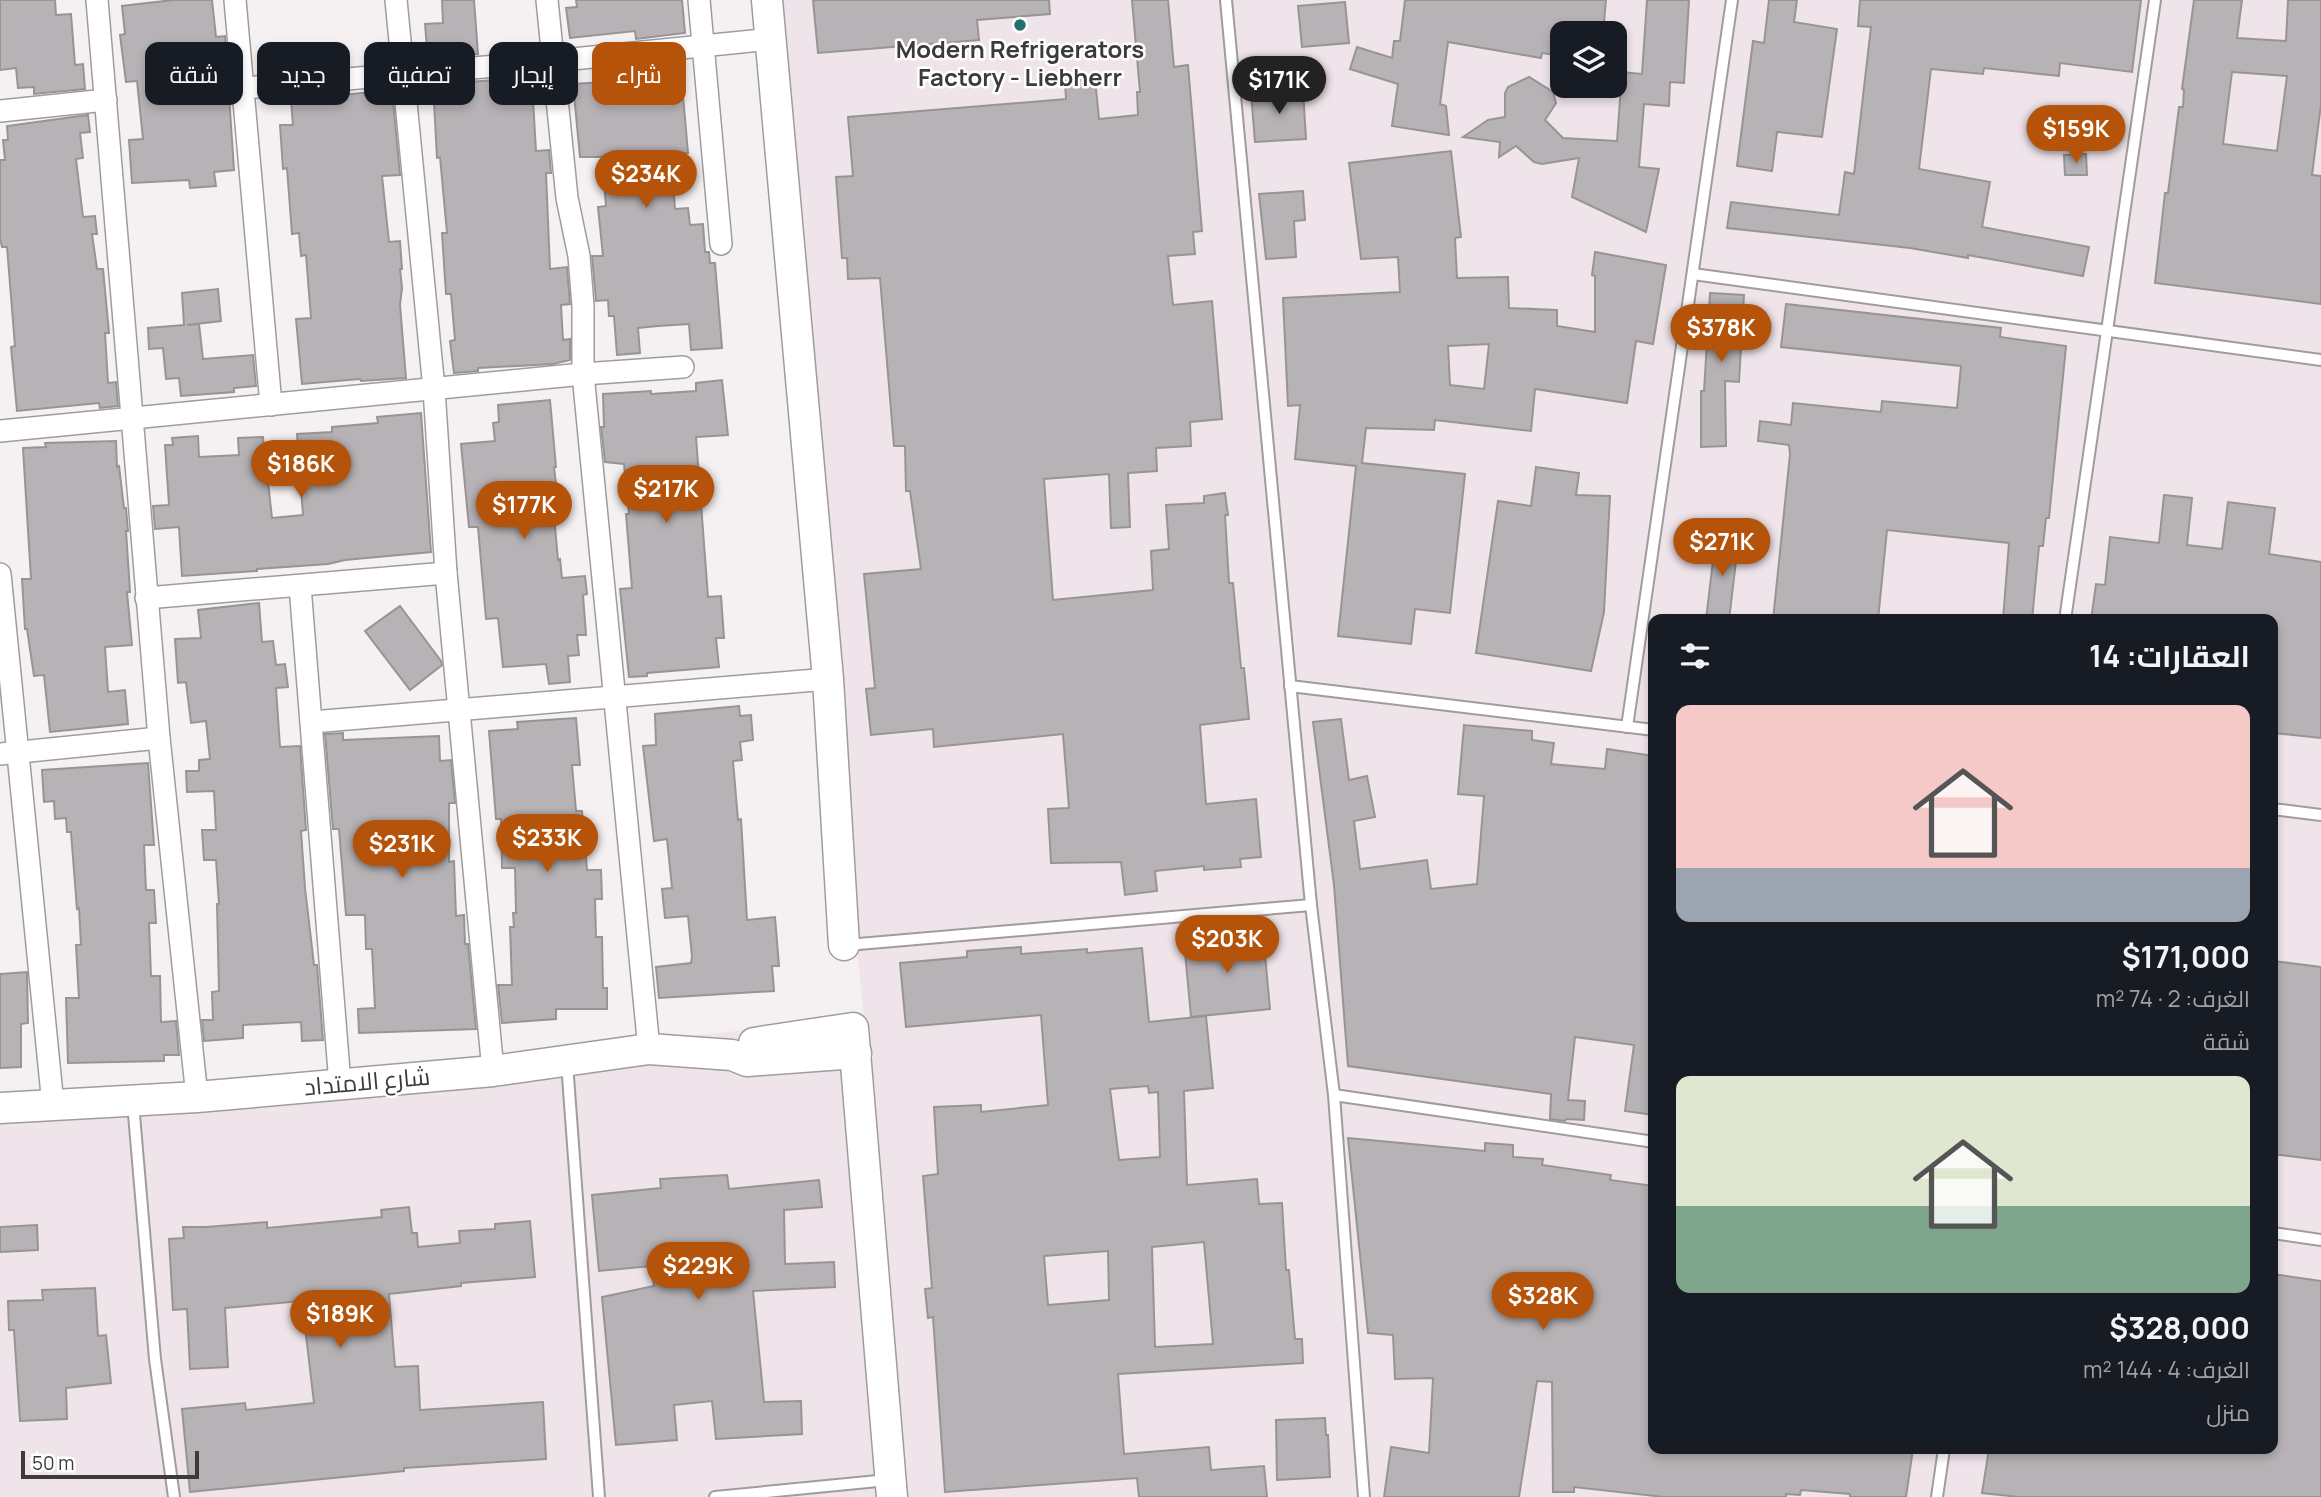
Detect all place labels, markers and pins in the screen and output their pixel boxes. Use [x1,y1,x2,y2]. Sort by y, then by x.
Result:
marker: Modern Refrigerators Factory - Liebherr [1012,17,1028,33]
place label: Modern Refrigerators Factory - Liebherr [896,32,1144,93]
pin: $171K [1230,57,1328,116]
pin: $159K [2027,106,2125,165]
pin: $234K [597,150,695,210]
pin: $378K [1672,304,1770,364]
pin: $186K [252,440,350,500]
pin: $217K [617,466,715,525]
pin: $177K [475,482,573,541]
pin: $271K [1673,518,1771,578]
pin: $233K [498,814,596,874]
pin: $231K [353,820,451,880]
pin: $203K [1178,916,1276,975]
pin: $229K [649,1242,747,1302]
pin: $328K [1494,1272,1592,1332]
pin: $189K [291,1290,389,1350]

